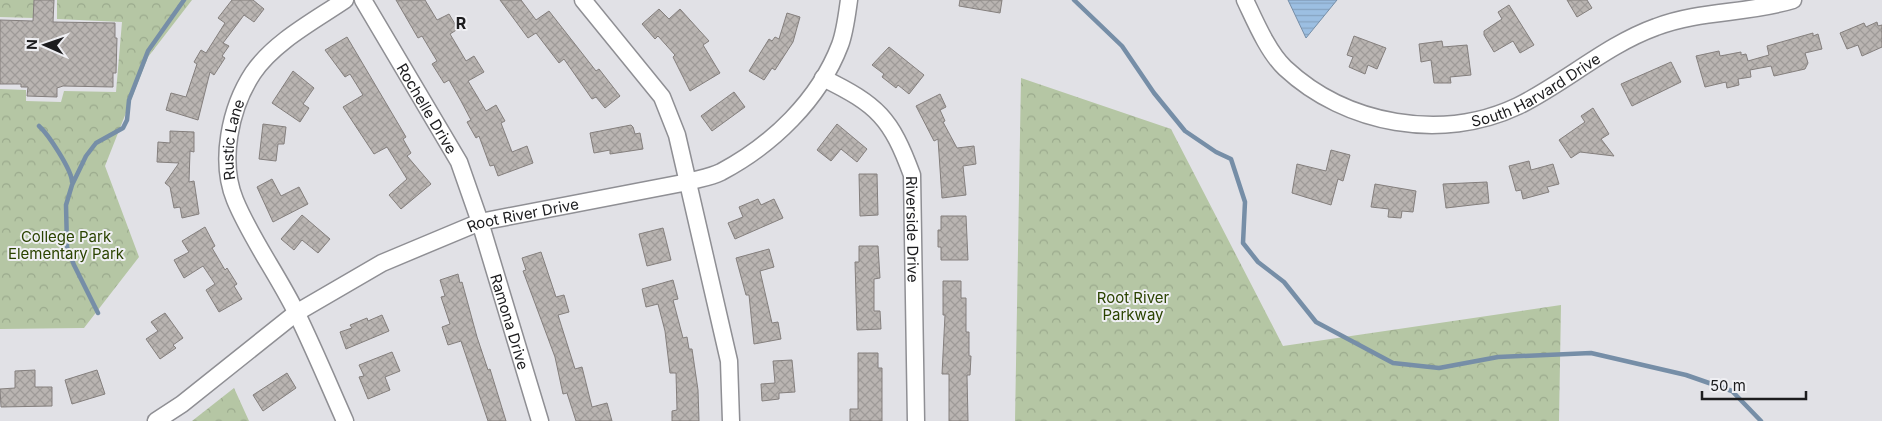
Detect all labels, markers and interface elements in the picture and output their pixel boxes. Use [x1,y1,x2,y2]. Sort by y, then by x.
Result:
district label: R [456,13,467,33]
north arrow [20,20,70,70]
text: N [23,39,40,50]
street label: South Harvard Drive [1469,48,1604,131]
street label: Rochelle Drive [393,60,461,157]
street label: Rustic Lane [218,96,248,181]
street label: Riverside Drive [903,176,923,283]
street label: Root River Drive [464,194,580,236]
park label: College Park Elementary Park [8,227,125,263]
street label: Ramona Drive [487,272,533,372]
park label: Root River Parkway [1097,288,1170,324]
scale bar [1702,368,1806,400]
text: 50 m [1710,376,1746,395]

